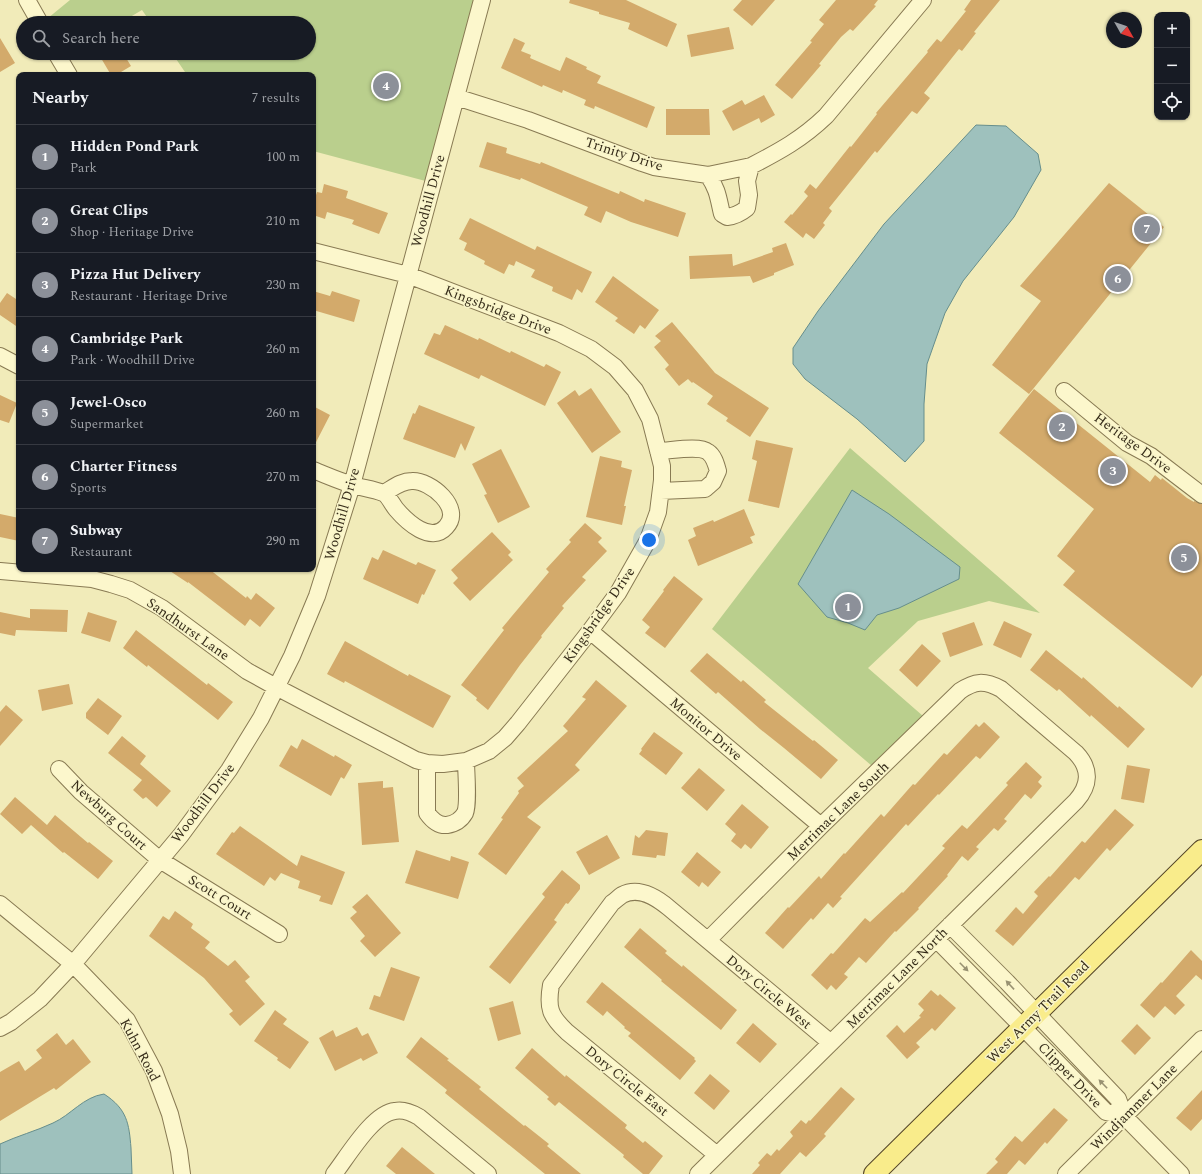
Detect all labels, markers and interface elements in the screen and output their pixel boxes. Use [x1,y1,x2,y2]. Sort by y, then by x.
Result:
north arrow [1106,12,1142,48]
map controls [1154,12,1190,120]
button: + [1154,12,1190,48]
search box [16,16,316,60]
icon: search [30,27,52,49]
text: Search here [62,27,140,50]
button: − [1154,48,1190,84]
pin: 4 [373,71,399,101]
button: locate [1154,84,1190,120]
text: Nearby [32,85,88,111]
text: 7 results [252,88,300,108]
street label: Trinity Drive [582,132,666,177]
text: Hidden Pond Park [70,135,199,158]
text: 1 [41,147,49,167]
text: 100 m [266,147,300,167]
street label: Woodhill Drive [406,152,450,250]
text: Park [70,158,97,178]
text: Great Clips [70,199,148,222]
text: 2 [41,211,49,231]
text: 210 m [266,211,300,231]
pin: 7 [1134,214,1160,244]
text: Shop · Heritage Drive [70,222,194,242]
text: Pizza Hut Delivery [70,263,200,286]
pin: 6 [1105,264,1131,294]
text: 3 [41,275,49,295]
text: 230 m [266,275,300,295]
street label: Kingsbridge Drive [441,280,555,340]
text: Restaurant · Heritage Drive [70,286,227,306]
text: Cambridge Park [70,327,183,350]
text: 4 [41,339,49,359]
text: 260 m [266,339,300,359]
text: Park · Woodhill Drive [70,350,195,370]
text: Jewel-Osco [70,391,147,414]
text: 5 [41,403,49,423]
text: 260 m [266,403,300,423]
street label: Heritage Drive [1090,408,1177,479]
pin: 2 [1049,412,1075,442]
text: Supermarket [70,414,144,434]
text: Charter Fitness [70,455,177,478]
pin: 3 [1100,456,1126,486]
street label: Woodhill Drive [319,465,365,563]
text: 6 [41,467,49,487]
text: 270 m [266,467,300,487]
text: Sports [70,478,107,498]
text: Subway [70,519,122,542]
your location [639,530,659,550]
text: 7 [41,531,49,551]
text: 290 m [266,531,300,551]
text: Restaurant [70,542,132,562]
pin: 5 [1171,543,1197,573]
street label: Kingsbridge Drive [558,562,640,668]
pin: 1 [835,592,861,622]
street label: Sandhurst Lane [142,593,234,666]
street label: Monitor Drive [665,692,747,766]
street label: Merrimac Lane South [782,757,894,865]
street label: Woodhill Drive [166,759,240,847]
street label: Newburg Court [66,775,152,855]
street label: Scott Court [184,869,256,925]
street label: Merrimac Lane North [841,922,953,1034]
street label: Dory Circle West [721,950,817,1034]
street label: West Army Trail Road [982,956,1094,1068]
one-way arrow [959,962,969,972]
one-way arrow [1005,980,1014,991]
street label: Kuhn Road [115,1015,166,1085]
street label: Clipper Drive [1033,1037,1107,1113]
street label: Dory Circle East [581,1041,673,1121]
street label: Windjammer Lane [1086,1059,1182,1155]
one-way arrow [1098,1079,1108,1089]

